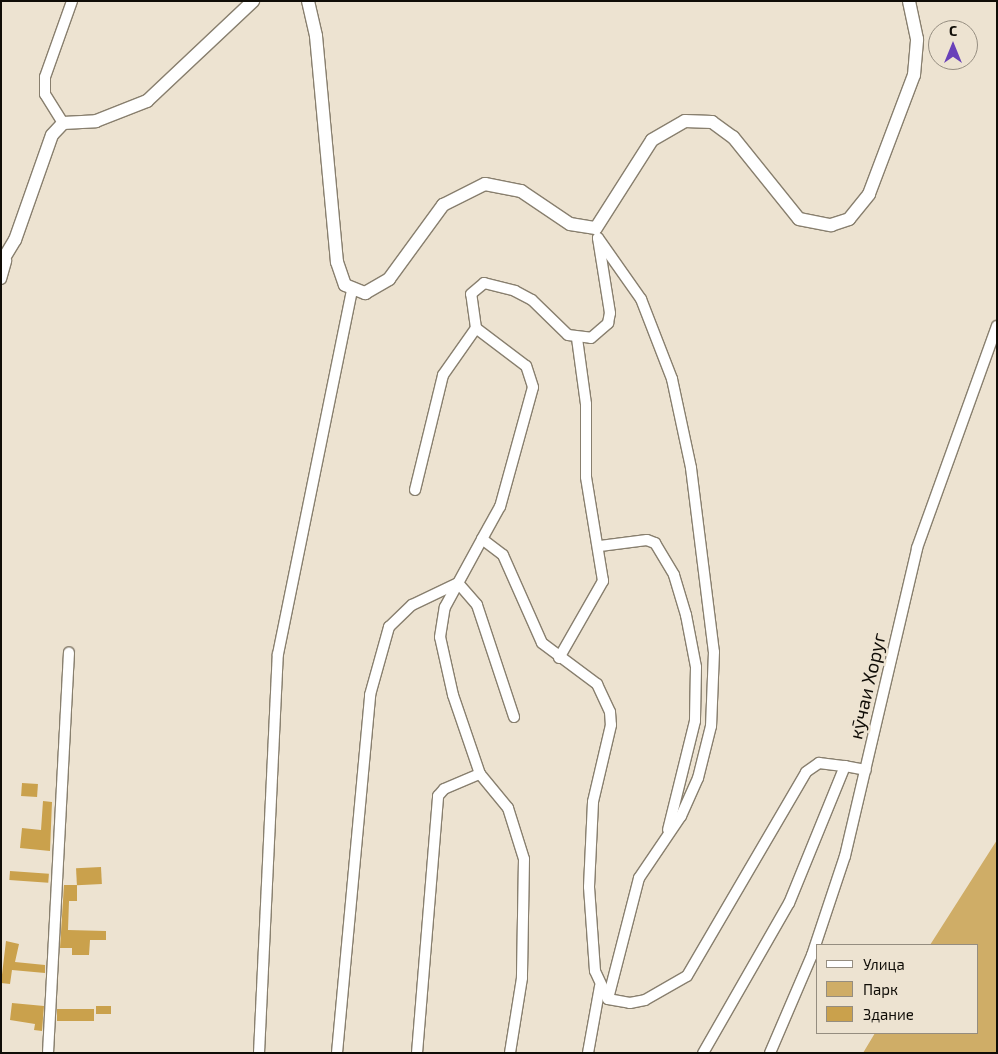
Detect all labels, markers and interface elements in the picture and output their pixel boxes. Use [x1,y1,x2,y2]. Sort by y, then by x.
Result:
north arrow [928,20,978,70]
text: С [949,22,957,39]
street label: кӯчаи Хоруг [844,631,890,741]
legend [816,944,978,1034]
text: Улица [863,955,905,973]
text: Парк [863,980,898,998]
text: Здание [863,1005,914,1023]

